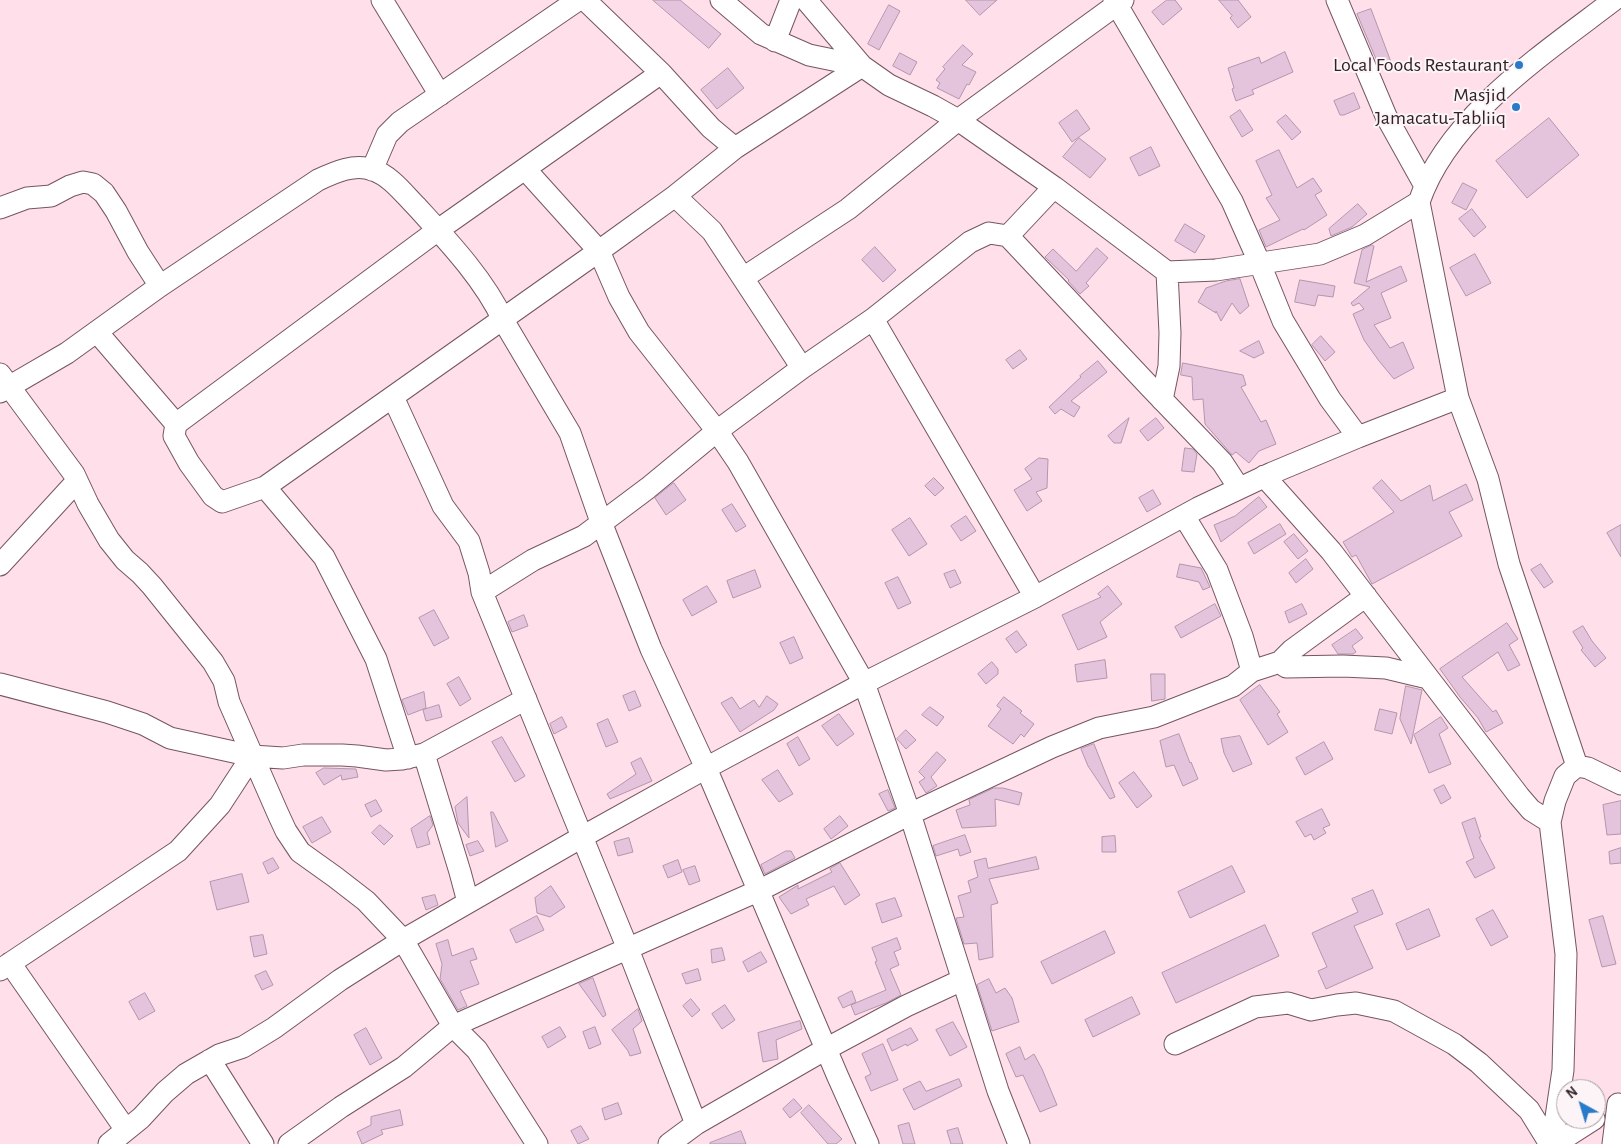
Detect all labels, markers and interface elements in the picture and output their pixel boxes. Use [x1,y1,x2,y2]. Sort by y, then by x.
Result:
place label: Local Foods Restaurant [1333,53,1509,77]
marker: Local Foods Restaurant [1513,59,1525,71]
place label: Masjid Jamacatu-Tabliiq [1375,83,1506,130]
marker: Masjid Jamacatu-Tabliiq [1510,101,1522,113]
north arrow [1556,1079,1606,1129]
text: N [1564,1085,1580,1102]

